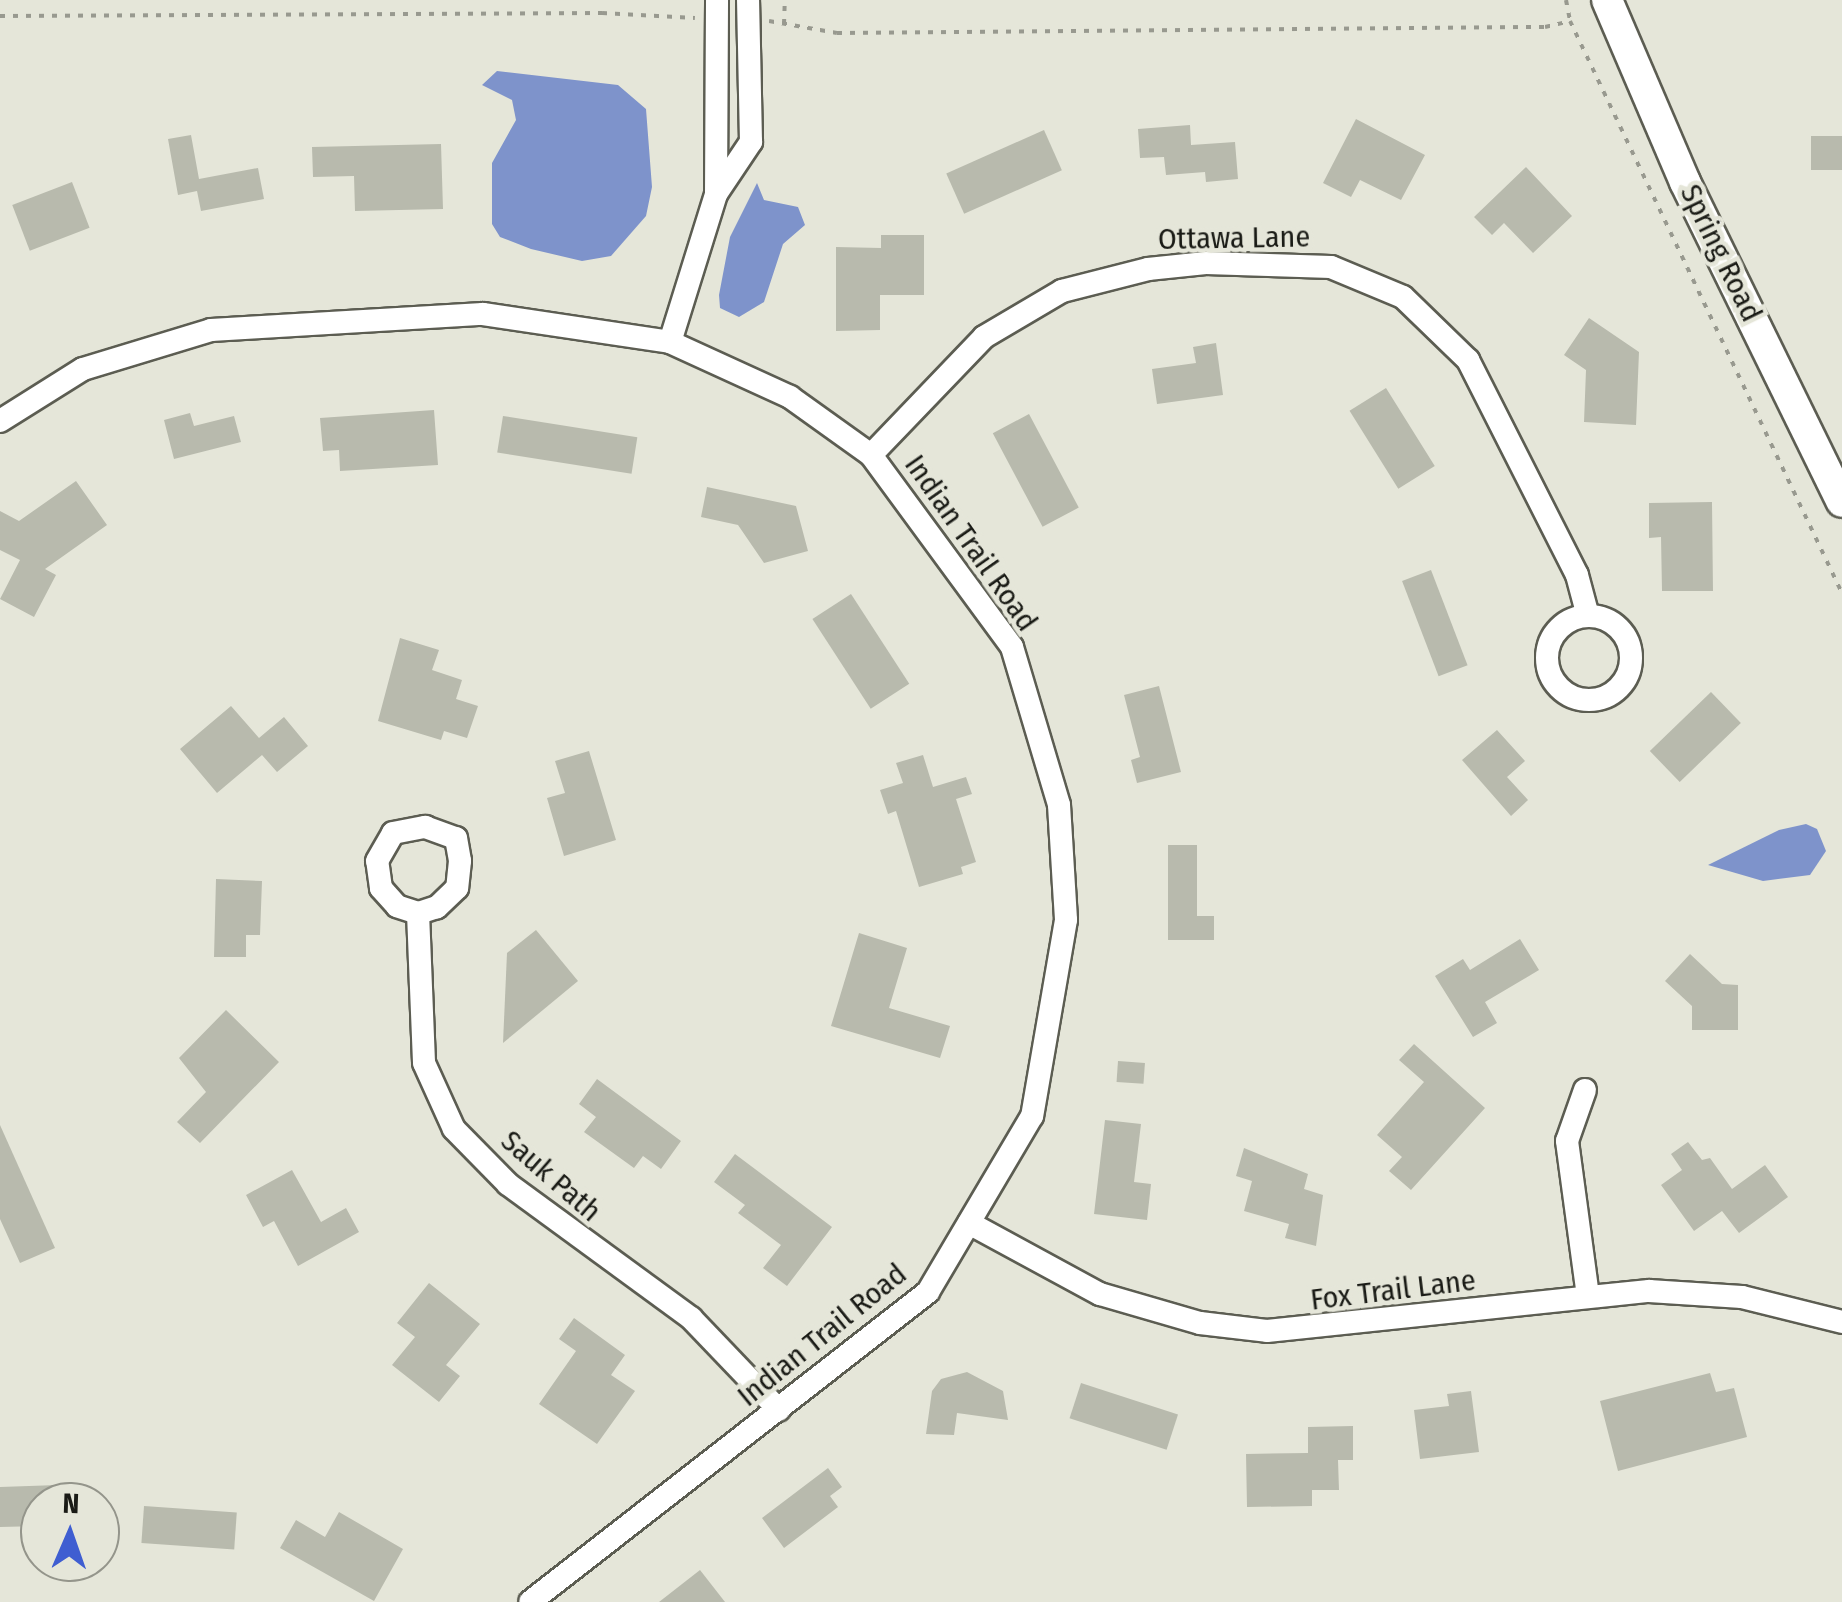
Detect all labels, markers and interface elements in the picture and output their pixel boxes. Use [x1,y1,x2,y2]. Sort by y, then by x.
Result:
street label: Spring Road [1672,179,1770,327]
street label: Ottawa Lane [1158,219,1310,257]
street label: Indian Trail Road [897,448,1045,638]
street label: Sauk Path [494,1123,608,1229]
street label: Indian Trail Road [730,1256,914,1414]
street label: Fox Trail Lane [1308,1262,1478,1318]
north arrow [20,1482,120,1582]
text: N [62,1487,80,1520]

